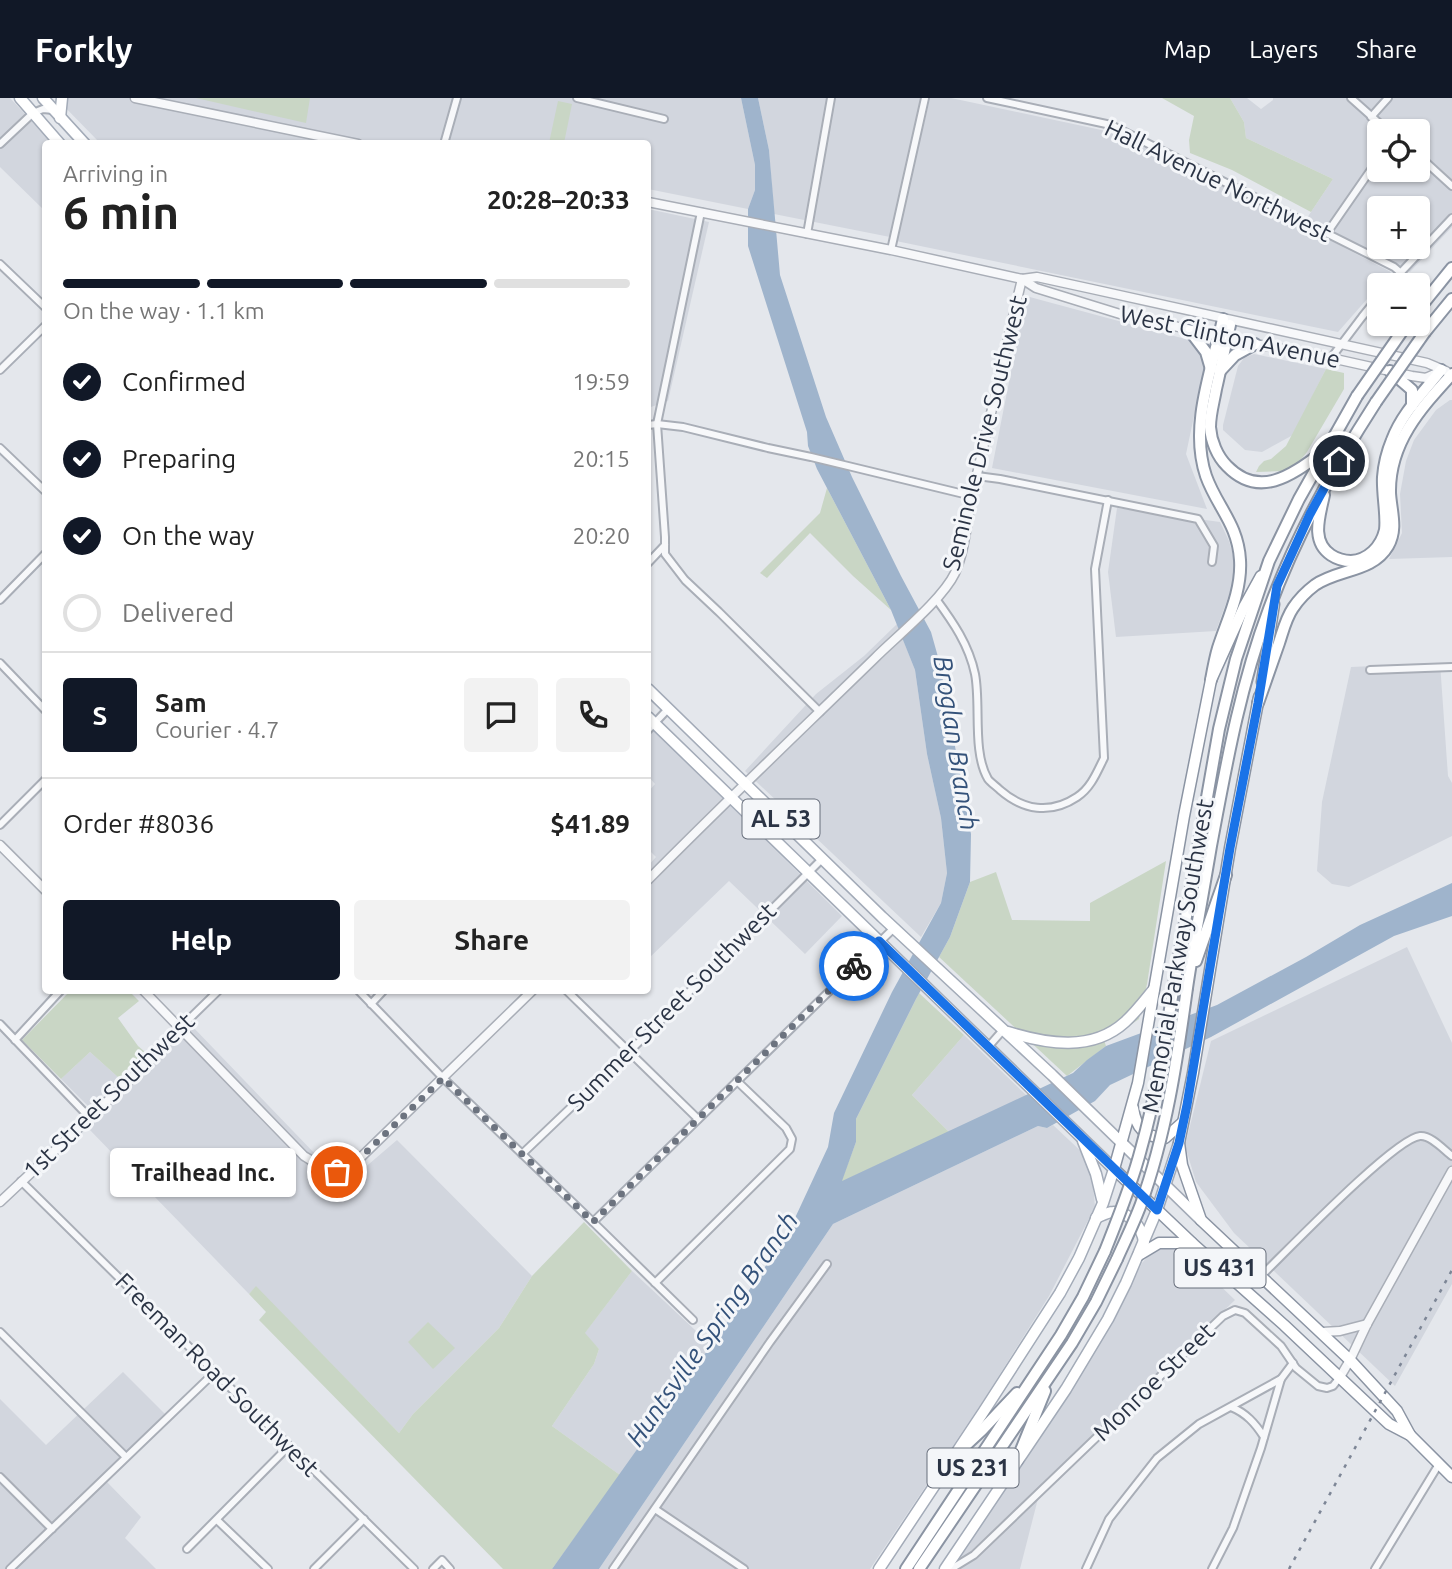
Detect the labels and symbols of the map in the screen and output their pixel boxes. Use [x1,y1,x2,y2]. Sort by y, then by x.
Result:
street label: Hall Avenue Northwest [1101,114,1336,247]
street label: Seminole Drive Southwest [937,292,1032,573]
street label: West Clinton Avenue [1118,300,1343,373]
pin [1309,431,1369,491]
water label: Broglan Branch [928,653,985,832]
street label: Memorial Parkway Southwest [1137,796,1219,1115]
road number: AL 53 [742,800,820,838]
street label: Summer Street Southwest [562,897,782,1116]
courier [819,931,889,1001]
street label: 1st Street Southwest [18,1007,200,1184]
pin [307,1142,367,1202]
callout: Trailhead Inc. [110,1148,295,1196]
water label: Huntsville Spring Branch [620,1206,803,1451]
road number: US 431 [1174,1248,1266,1288]
street label: Freeman Road Southwest [110,1268,325,1482]
street label: Monroe Street [1088,1317,1220,1446]
road number: US 231 [928,1448,1018,1488]

